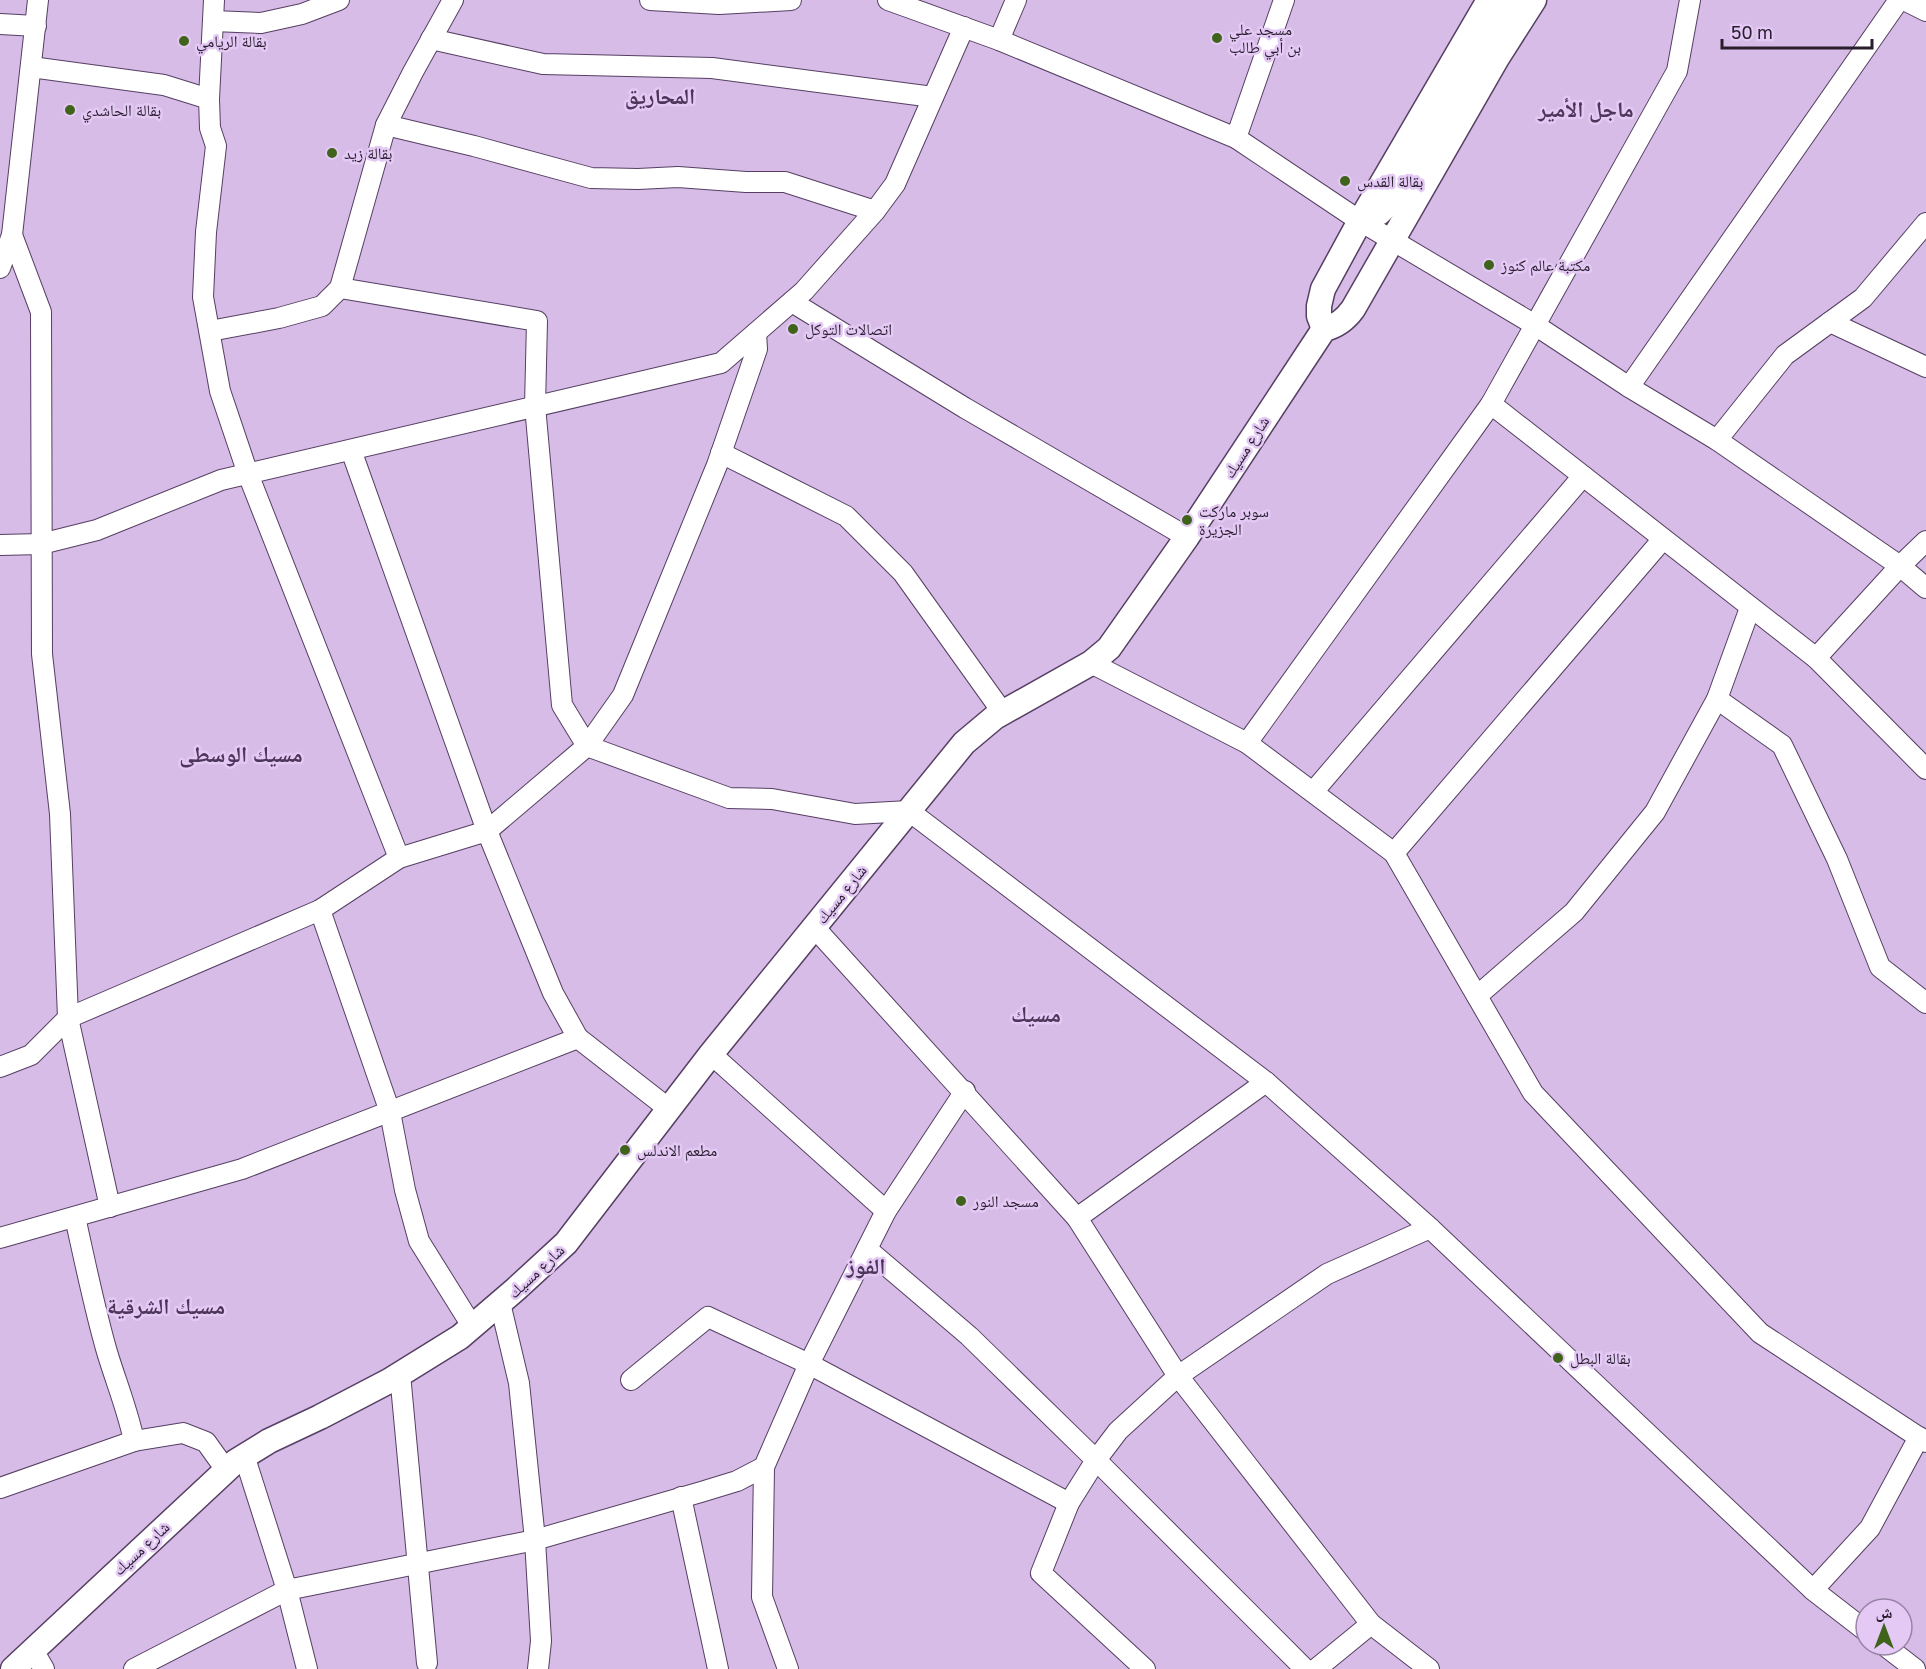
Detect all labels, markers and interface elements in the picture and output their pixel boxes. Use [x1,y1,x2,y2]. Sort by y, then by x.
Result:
scale bar [1722,12,1872,50]
place label: مسجد علي بن أبي طالب [1229,19,1301,60]
text: 50 m [1731,21,1773,43]
place label: بقالة الريامي [196,31,267,54]
marker: مسجد علي بن أبي طالب [1210,31,1224,45]
marker: بقالة الريامي [177,34,191,48]
district label: المحاريق [625,82,695,110]
district label: ماجل الأمير [1537,95,1634,123]
place label: بقالة الحاشدي [82,100,161,123]
marker: بقالة الحاشدي [63,103,77,117]
place label: بقالة زيد [344,143,393,163]
marker: بقالة زيد [325,146,339,160]
place label: بقالة القدس [1357,171,1423,192]
marker: بقالة القدس [1338,174,1352,188]
place label: مكتبة عالم كنوز [1500,255,1590,276]
marker: مكتبة عالم كنوز [1482,258,1496,272]
place label: اتصالات التوكل [805,319,892,340]
marker: اتصالات التوكل [786,322,800,336]
street label: شارع مسيك [1219,412,1274,482]
place label: سوبر ماركت الجزيرة [1199,501,1269,539]
marker: سوبر ماركت الجزيرة [1180,513,1194,527]
district label: مسيك الوسطى [179,740,303,768]
street label: شارع مسيك [811,861,872,928]
district label: مسيك [1011,1000,1061,1027]
place label: مطعم الاندلس [637,1140,717,1161]
marker: مطعم الاندلس [618,1143,632,1157]
place label: مسجد النور [972,1191,1039,1211]
marker: مسجد النور [954,1194,968,1208]
street label: شارع مسيك [504,1240,569,1303]
district label: الفوز [845,1252,886,1279]
district label: مسيك الشرقية [107,1292,225,1319]
place label: بقالة البطل [1570,1348,1631,1369]
marker: بقالة البطل [1551,1351,1565,1365]
street label: شارع مسيك [109,1517,174,1580]
north arrow [1854,1597,1914,1657]
text: ش [1876,1602,1893,1622]

